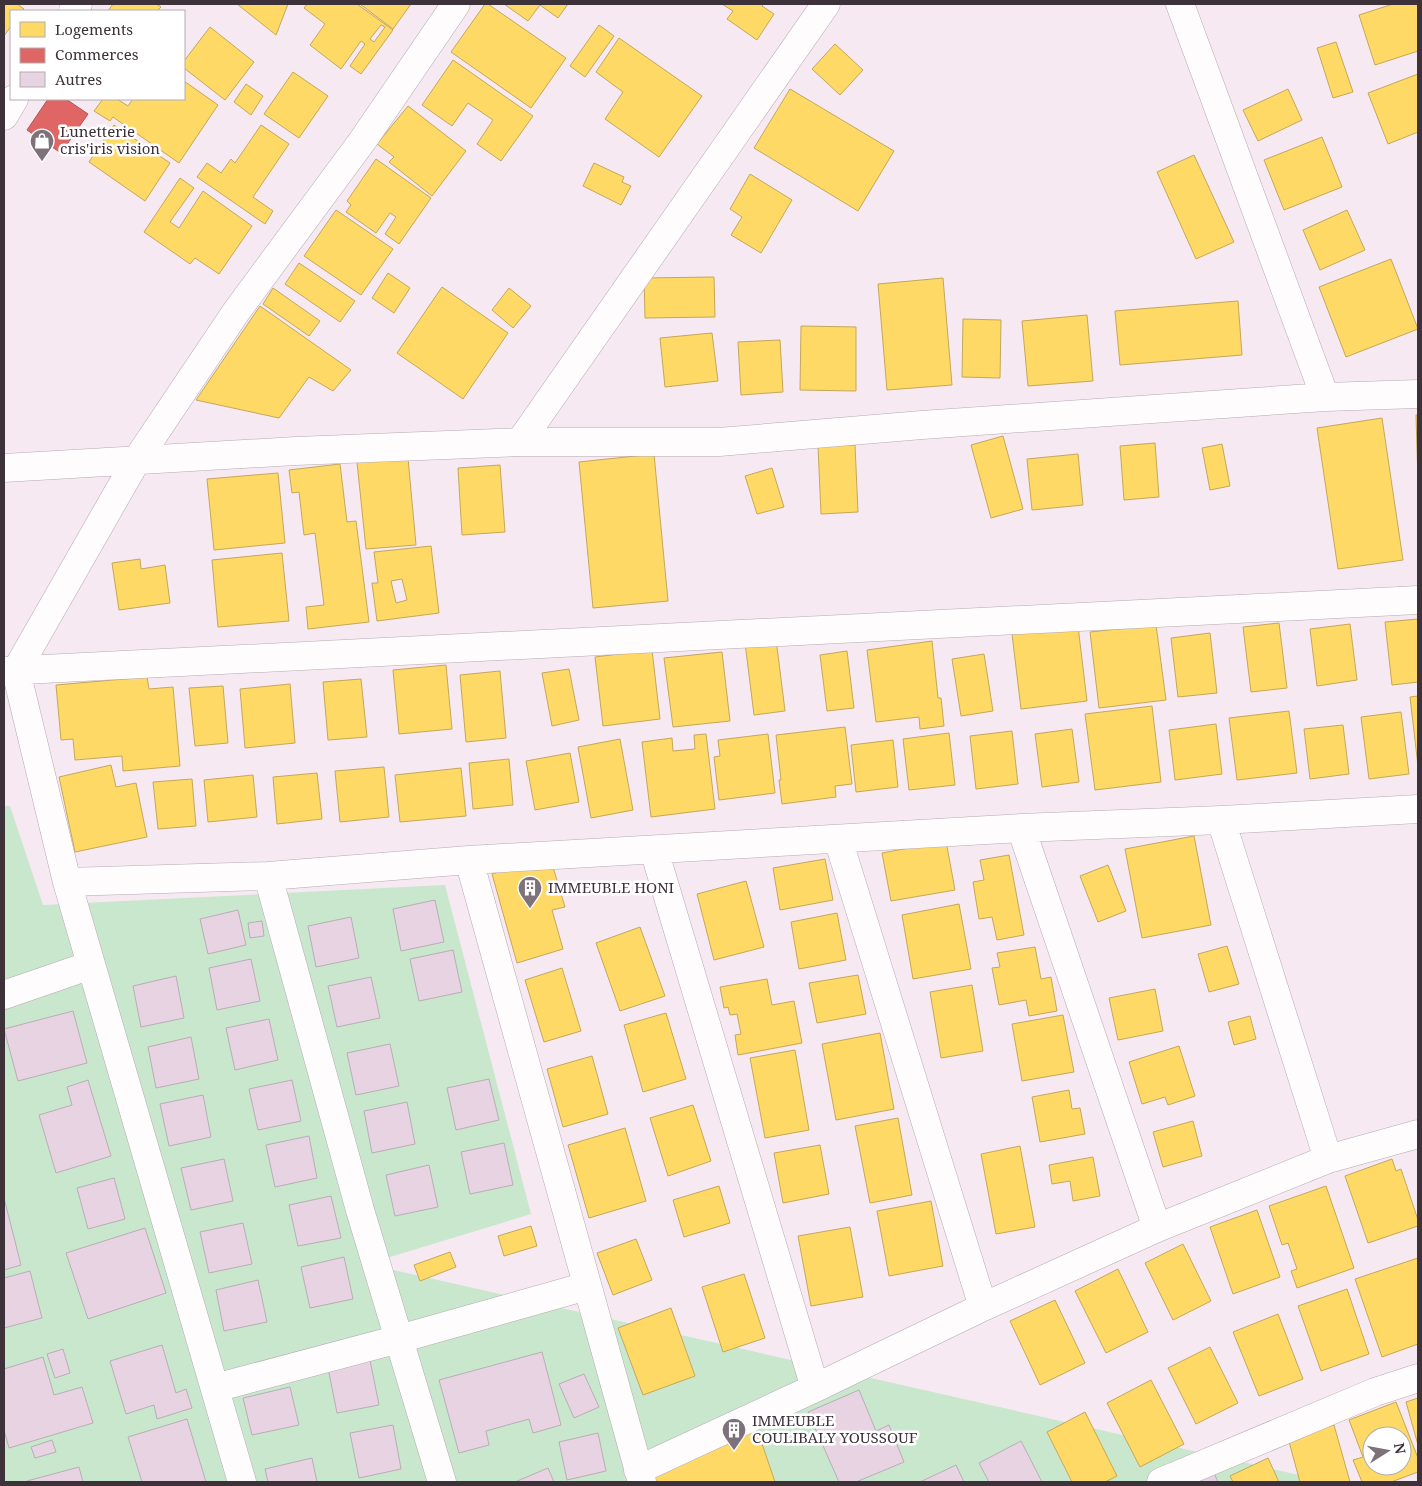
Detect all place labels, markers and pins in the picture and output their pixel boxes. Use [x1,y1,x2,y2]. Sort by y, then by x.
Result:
place label: Lunetterie cris'iris vision [60,121,160,158]
shop icon: Lunetterie cris'iris vision [29,128,55,162]
building icon: IMMEUBLE HONI [517,875,543,909]
place label: IMMEUBLE HONI [548,877,674,897]
place label: IMMEUBLE COULIBALY YOUSSOUF [752,1410,918,1447]
building icon: IMMEUBLE COULIBALY YOUSSOUF [721,1417,747,1451]

